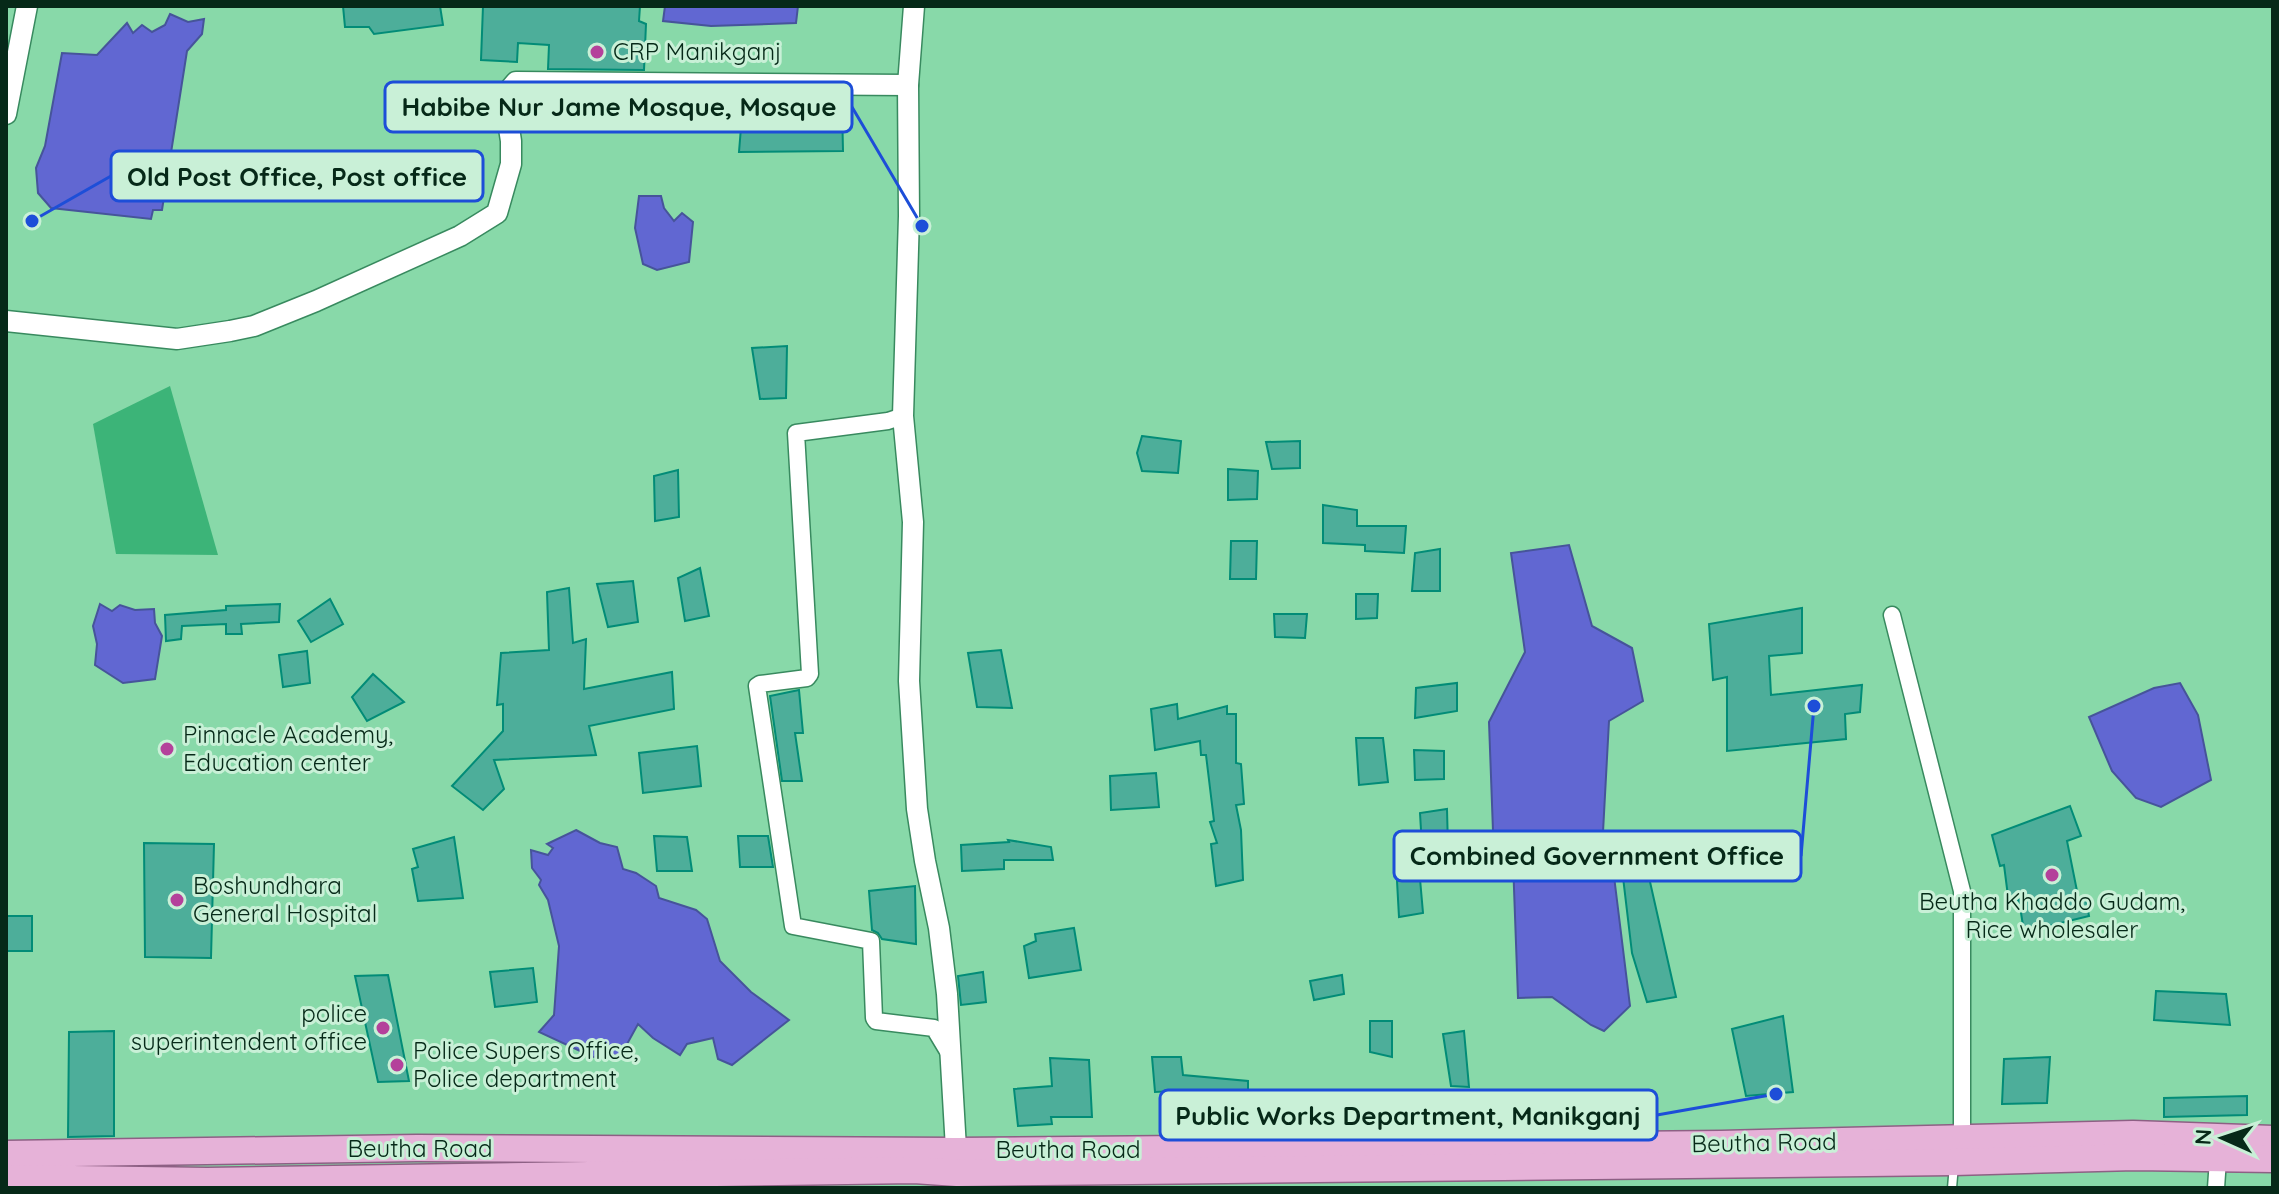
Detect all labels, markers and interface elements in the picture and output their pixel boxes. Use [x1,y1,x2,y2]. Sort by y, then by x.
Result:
place label: CRP Manikganj [613,36,782,66]
marker: CRP Manikganj [588,43,606,61]
callout: Habibe Nur Jame Mosque, Mosque [385,82,852,132]
text: Habibe Nur Jame Mosque, Mosque [401,90,837,123]
callout: Old Post Office, Post office [111,151,483,201]
text: Old Post Office, Post office [127,160,467,193]
place label: Pinnacle Academy, Education center [183,719,393,777]
marker: Pinnacle Academy, Education center [158,740,176,758]
callout: Combined Government Office [1394,831,1801,881]
text: Combined Government Office [1410,839,1784,872]
marker: Beutha Khaddo Gudam, Rice wholesaler [2043,866,2061,884]
place label: Boshundhara General Hospital [193,870,377,928]
place label: Beutha Khaddo Gudam, Rice wholesaler [1919,886,2185,944]
marker: Boshundhara General Hospital [168,891,186,909]
place label: police superintendent office [131,998,367,1056]
marker: police superintendent office [374,1019,392,1037]
place label: Police Supers Office, Police department [413,1035,638,1093]
marker: Police Supers Office, Police department [388,1056,406,1074]
callout: Public Works Department, Manikganj [1160,1090,1657,1140]
north arrow [2183,1098,2263,1178]
text: Public Works Department, Manikganj [1175,1099,1641,1132]
street label: Beutha Road [1691,1126,1837,1158]
text: N [2189,1128,2217,1146]
street label: Beutha Road [347,1133,493,1163]
street label: Beutha Road [995,1134,1141,1164]

